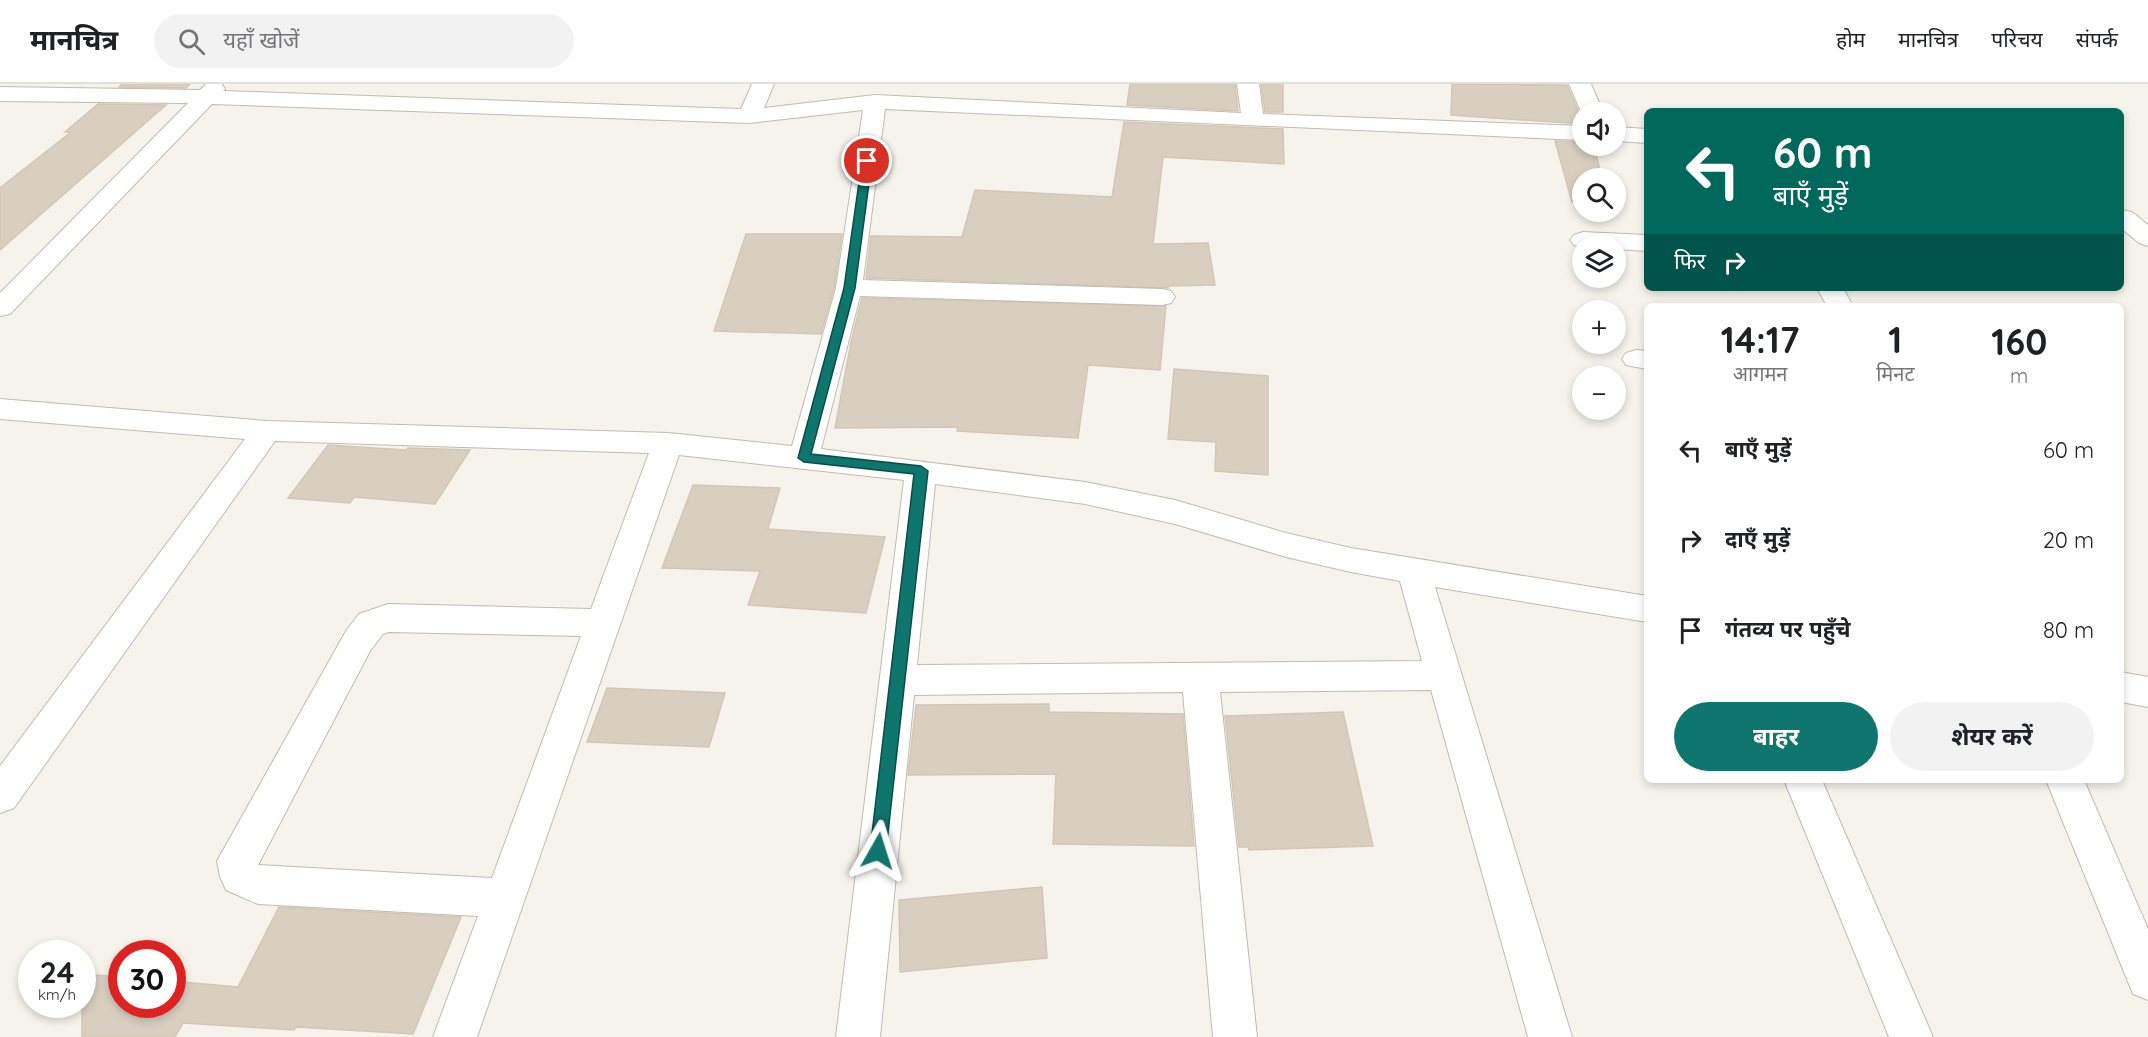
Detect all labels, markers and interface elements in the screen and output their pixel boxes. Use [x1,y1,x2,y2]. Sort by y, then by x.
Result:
search box [154,14,574,68]
text: मानचित्र [30,22,118,57]
icon: search [175,25,208,58]
text: यहाँ खोजें [223,26,299,54]
text: होम [1836,26,1865,52]
text: मानचित्र [1898,26,1958,52]
text: परिचय [1991,26,2043,52]
text: संपर्क [2076,26,2118,52]
map controls [1572,102,1626,420]
button: sound [1572,102,1626,156]
text: 60 m [1773,126,1873,179]
icon: left [1674,132,1752,210]
pin [841,135,892,186]
icon: arrive [850,144,883,177]
button: search [1572,168,1626,222]
text: बाएँ मुड़ें [1773,178,1848,212]
button: layers [1572,234,1626,288]
icon: right [1718,246,1751,279]
text: फिर [1674,247,1706,275]
button: + [1572,300,1626,354]
text: 14:17 [1721,317,1799,362]
text: 1 [1888,317,1902,362]
text: 160 [1991,319,2047,364]
text: आगमन [1733,361,1787,386]
text: मिनट [1876,361,1915,386]
text: m [2010,363,2028,388]
button: − [1572,366,1626,420]
icon: left [1674,434,1707,467]
text: बाएँ मुड़ें [1725,435,1791,463]
text: 60 m [2043,436,2094,464]
icon: right [1674,524,1707,557]
text: दाएँ मुड़ें [1725,525,1790,553]
text: 20 m [2043,526,2094,554]
icon: arrive [1674,614,1707,647]
text: गंतव्य पर पहुँचे [1725,615,1850,643]
text: 80 m [2043,616,2094,644]
button: बाहर [1674,702,1878,771]
button: शेयर करें [1890,702,2094,771]
position arrow [846,819,910,883]
speed limit sign: 30 [108,940,186,1018]
text: 24 [40,953,74,991]
text: km/h [38,985,76,1004]

